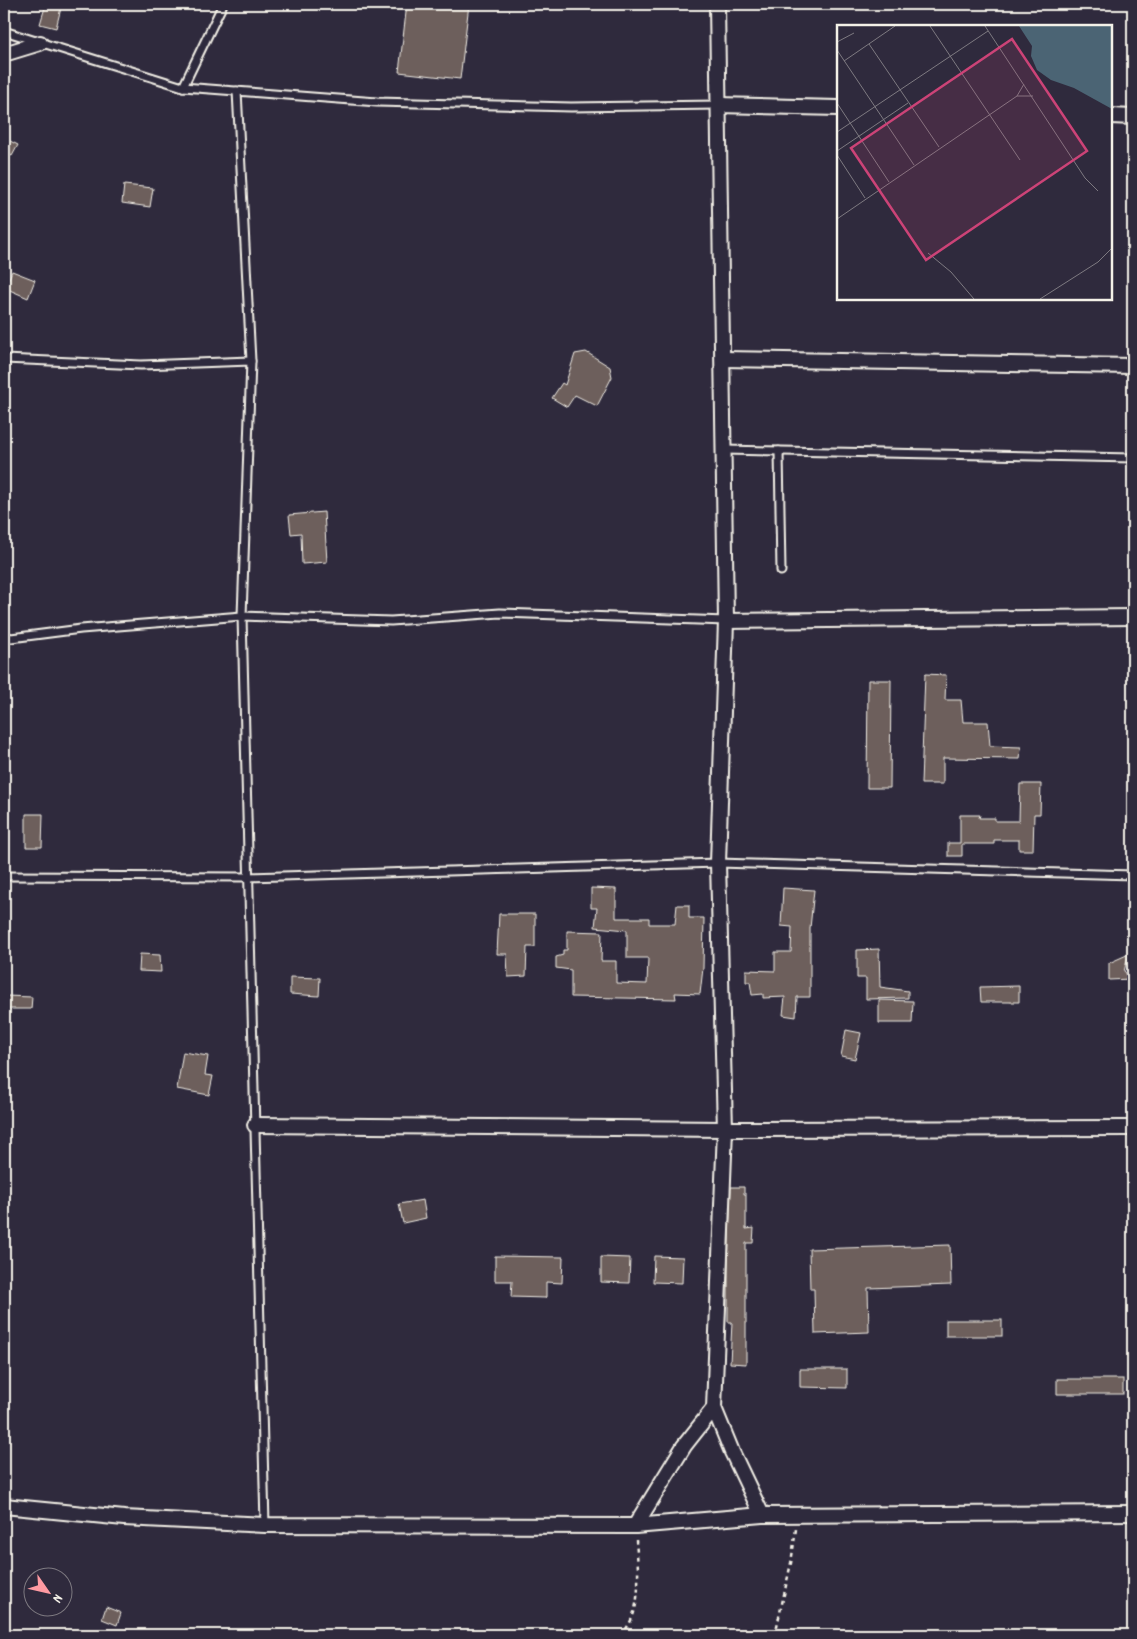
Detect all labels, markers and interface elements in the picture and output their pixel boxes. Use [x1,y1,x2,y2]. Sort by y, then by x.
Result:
inset map [837,25,1112,300]
north arrow [22,1566,72,1616]
text: N [47,1590,67,1607]

